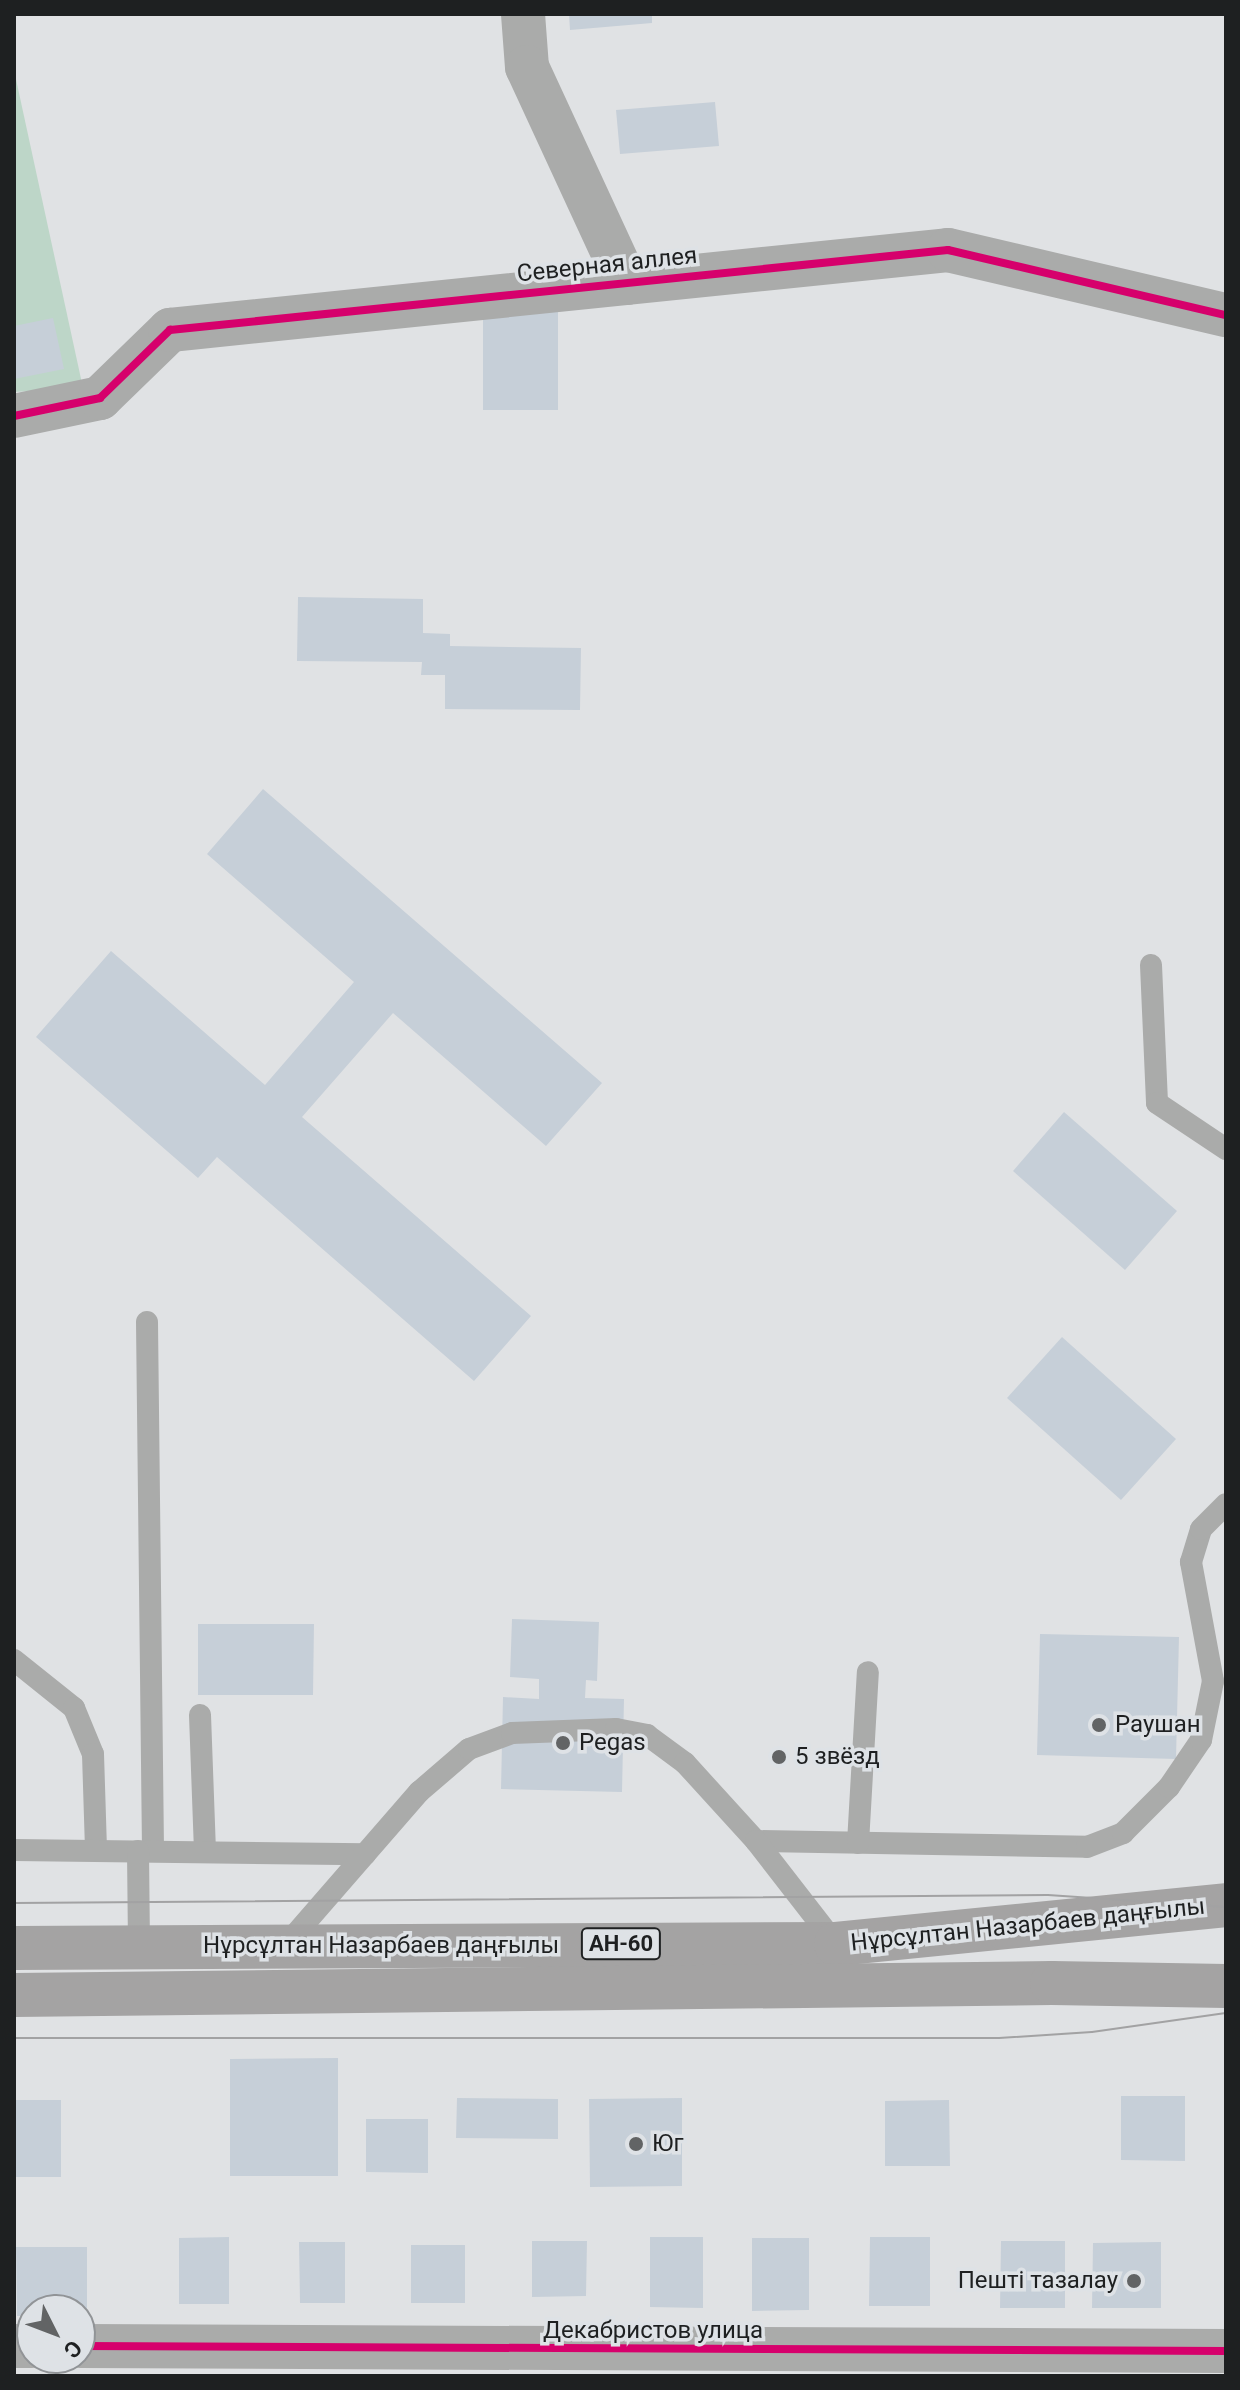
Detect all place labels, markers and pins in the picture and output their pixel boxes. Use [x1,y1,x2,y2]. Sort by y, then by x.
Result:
place label: Раушан [1115,1711,1201,1739]
marker: Раушан [1090,1716,1108,1734]
place label: Pegas [579,1729,646,1757]
marker: Pegas [554,1734,572,1752]
place label: 5 звёзд [795,1743,880,1771]
marker: 5 звёзд [770,1748,788,1766]
place label: Юг [652,2130,684,2158]
marker: Юг [627,2135,645,2153]
place label: Пешті тазалау [958,2267,1118,2295]
marker: Пешті тазалау [1125,2272,1143,2290]

